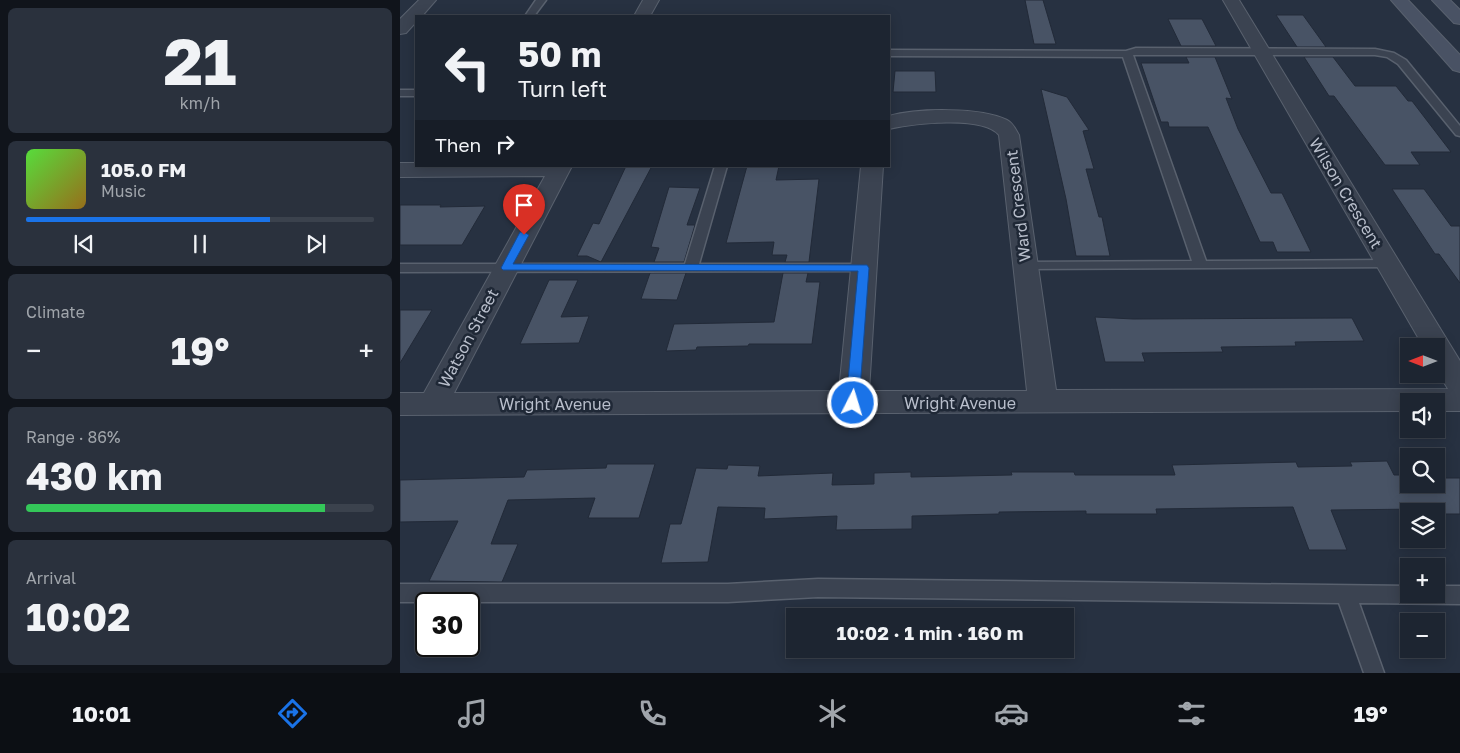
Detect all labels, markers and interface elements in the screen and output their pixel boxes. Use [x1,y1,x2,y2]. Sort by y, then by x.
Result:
text: 21 [163,21,237,99]
text: 50 m [518,33,601,75]
icon: left [435,35,500,100]
text: Turn left [518,75,607,102]
text: km/h [180,93,220,113]
icon: right [491,130,519,158]
text: Then [435,133,481,156]
street label: Wilson Crescent [1305,134,1387,252]
street label: Ward Crescent [1001,149,1035,263]
text: 105.0 FM [101,158,186,181]
text: Music [101,181,146,201]
pin [503,184,545,235]
icon: arrive [510,191,538,219]
icon: previous [70,230,98,258]
icon: pause [186,230,214,258]
icon: next [302,230,330,258]
street label: Watson Street [434,285,502,391]
text: Climate [26,302,85,322]
text: 19° [171,328,229,373]
text: − [26,334,41,367]
text: + [359,334,374,367]
north arrow [1400,338,1445,382]
map controls [1400,338,1445,658]
position arrow [826,376,878,428]
street label: Wright Avenue [904,393,1016,413]
button: sound [1400,393,1445,438]
street label: Wright Avenue [499,394,611,414]
text: Range · 86% [26,427,120,447]
button: search [1400,448,1445,493]
text: 430 km [26,453,162,498]
button: layers [1400,503,1445,548]
button: + [1400,558,1445,603]
text: Arrival [26,568,76,588]
speed limit sign: 30 [415,592,480,657]
text: 10:02 [26,594,130,639]
button: − [1400,613,1445,658]
text: 10:02 · 1 min · 160 m [837,621,1023,644]
icon: directions [275,696,310,731]
icon: music [455,696,490,731]
icon: phone [635,696,670,731]
icon: climate [815,696,850,731]
icon: car [994,696,1029,731]
icon: filters [1174,696,1209,731]
text: 10:01 [72,700,131,727]
text: 19° [1354,700,1388,727]

